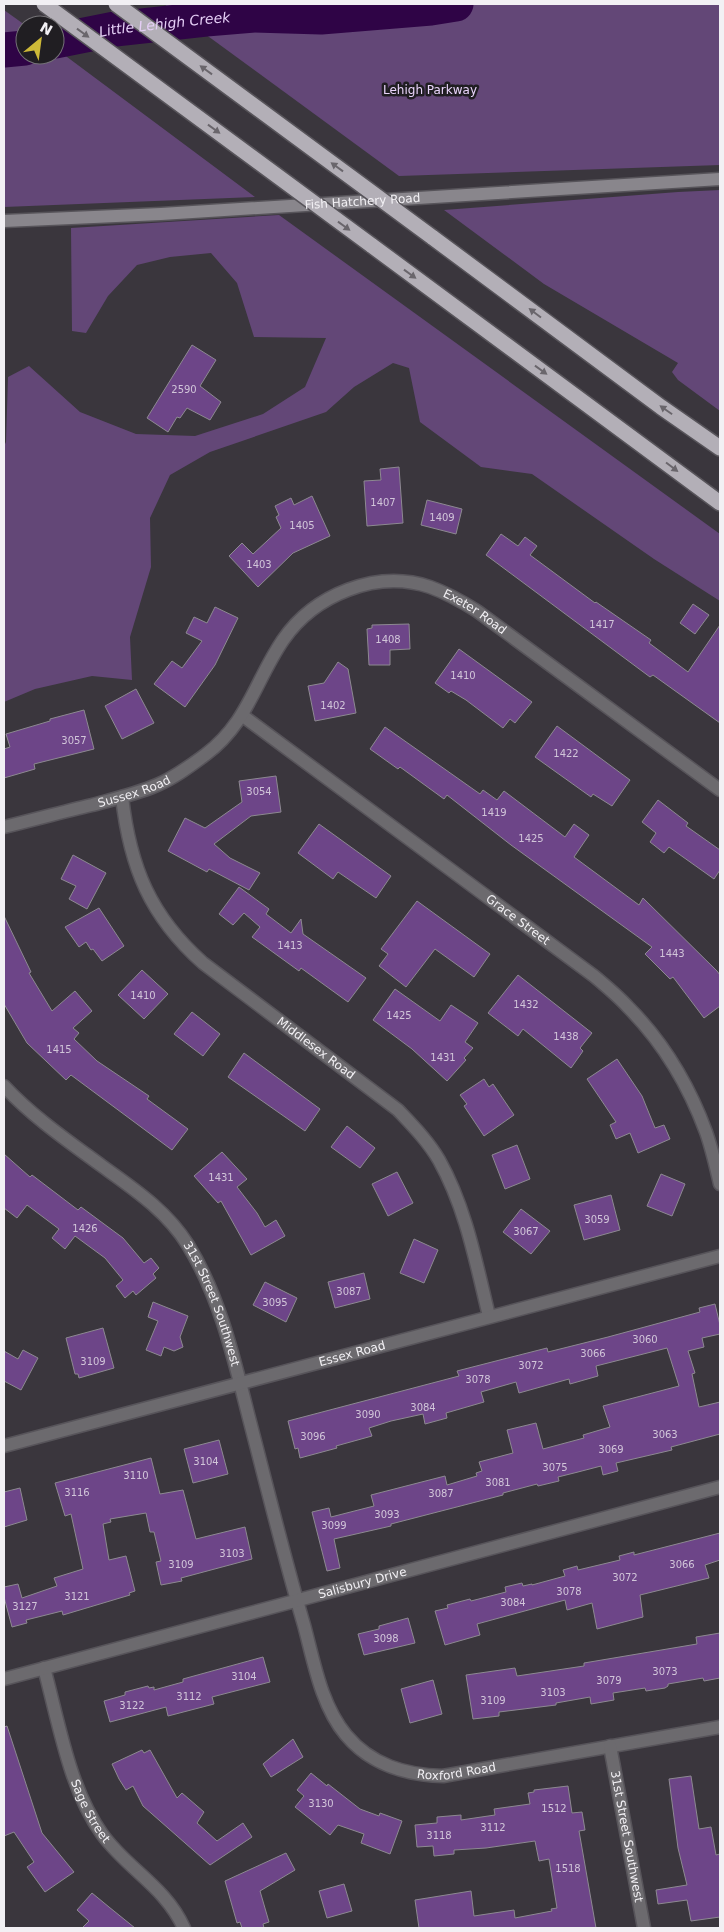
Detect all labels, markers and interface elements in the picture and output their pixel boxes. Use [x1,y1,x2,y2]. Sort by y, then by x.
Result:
water label: Little Lehigh Creek [98,9,232,40]
north arrow [15,15,65,65]
text: N [37,19,55,38]
one-way arrow [76,28,90,38]
one-way arrow [199,65,213,75]
park label: Lehigh Parkway [383,83,477,97]
one-way arrow [207,124,220,134]
one-way arrow [331,161,344,172]
street label: Fish Hatchery Road [304,191,421,212]
one-way arrow [337,221,351,231]
one-way arrow [403,269,417,279]
one-way arrow [529,308,542,319]
one-way arrow [534,365,547,376]
house number: 2590 [171,384,197,395]
one-way arrow [659,405,673,415]
one-way arrow [665,462,679,472]
house number: 1407 [370,497,396,508]
house number: 1409 [429,512,455,523]
house number: 1405 [289,520,315,531]
house number: 1403 [246,559,272,570]
street label: Exeter Road [441,586,509,637]
house number: 1417 [589,619,615,630]
house number: 1408 [375,634,401,645]
house number: 1410 [450,670,476,681]
house number: 1402 [320,700,346,711]
house number: 3057 [61,735,87,746]
house number: 1422 [553,748,579,759]
street label: Sussex Road [96,773,173,810]
house number: 3054 [246,786,272,797]
house number: 1419 [481,807,507,818]
house number: 1425 [518,833,544,844]
street label: Grace Street [483,891,553,948]
house number: 1413 [277,940,303,951]
house number: 1443 [659,948,685,959]
house number: 1410 [130,990,156,1001]
house number: 1432 [513,999,539,1010]
house number: 1425 [386,1010,412,1021]
street label: Middlesex Road [274,1014,358,1082]
house number: 1438 [553,1031,579,1042]
house number: 1415 [46,1044,72,1055]
house number: 1431 [430,1052,456,1063]
house number: 1431 [208,1172,234,1183]
house number: 3059 [584,1214,610,1225]
house number: 1426 [72,1223,98,1234]
house number: 3067 [513,1226,539,1237]
street label: 31st Street Southwest [180,1239,243,1368]
house number: 3087 [336,1286,362,1297]
house number: 3095 [262,1297,288,1308]
house number: 3060 [632,1334,658,1345]
street label: Essex Road [317,1338,387,1369]
house number: 3066 [580,1348,606,1359]
house number: 3109 [80,1356,106,1367]
house number: 3072 [518,1360,544,1371]
house number: 3078 [465,1374,491,1385]
house number: 3084 [410,1402,436,1413]
house number: 3090 [355,1409,381,1420]
house number: 3063 [652,1429,678,1440]
house number: 3096 [300,1431,326,1442]
house number: 3069 [598,1444,624,1455]
house number: 3104 [193,1456,219,1467]
house number: 3075 [542,1462,568,1473]
house number: 3110 [123,1470,149,1481]
house number: 3081 [485,1477,511,1488]
house number: 3116 [64,1487,90,1498]
house number: 3087 [428,1488,454,1499]
house number: 3093 [374,1509,400,1520]
house number: 3099 [321,1520,347,1531]
house number: 3103 [219,1548,245,1559]
house number: 3109 [168,1559,194,1570]
house number: 3066 [669,1559,695,1570]
street label: Salisbury Drive [317,1564,408,1601]
house number: 3072 [612,1572,638,1583]
house number: 3078 [556,1586,582,1597]
house number: 3121 [64,1591,90,1602]
house number: 3084 [500,1597,526,1608]
house number: 3127 [12,1601,38,1612]
house number: 3098 [373,1633,399,1644]
house number: 3073 [652,1666,678,1677]
house number: 3104 [231,1671,257,1682]
house number: 3079 [596,1675,622,1686]
house number: 3103 [540,1687,566,1698]
house number: 3112 [176,1691,202,1702]
house number: 3109 [480,1695,506,1706]
house number: 3122 [119,1700,145,1711]
street label: Roxford Road [416,1760,497,1783]
street label: 31st Street Southwest [608,1770,646,1904]
street label: Sage Street [68,1777,113,1846]
house number: 3130 [308,1798,334,1809]
house number: 1512 [541,1803,567,1814]
house number: 3112 [480,1822,506,1833]
house number: 3118 [426,1830,452,1841]
house number: 1518 [555,1863,581,1874]

